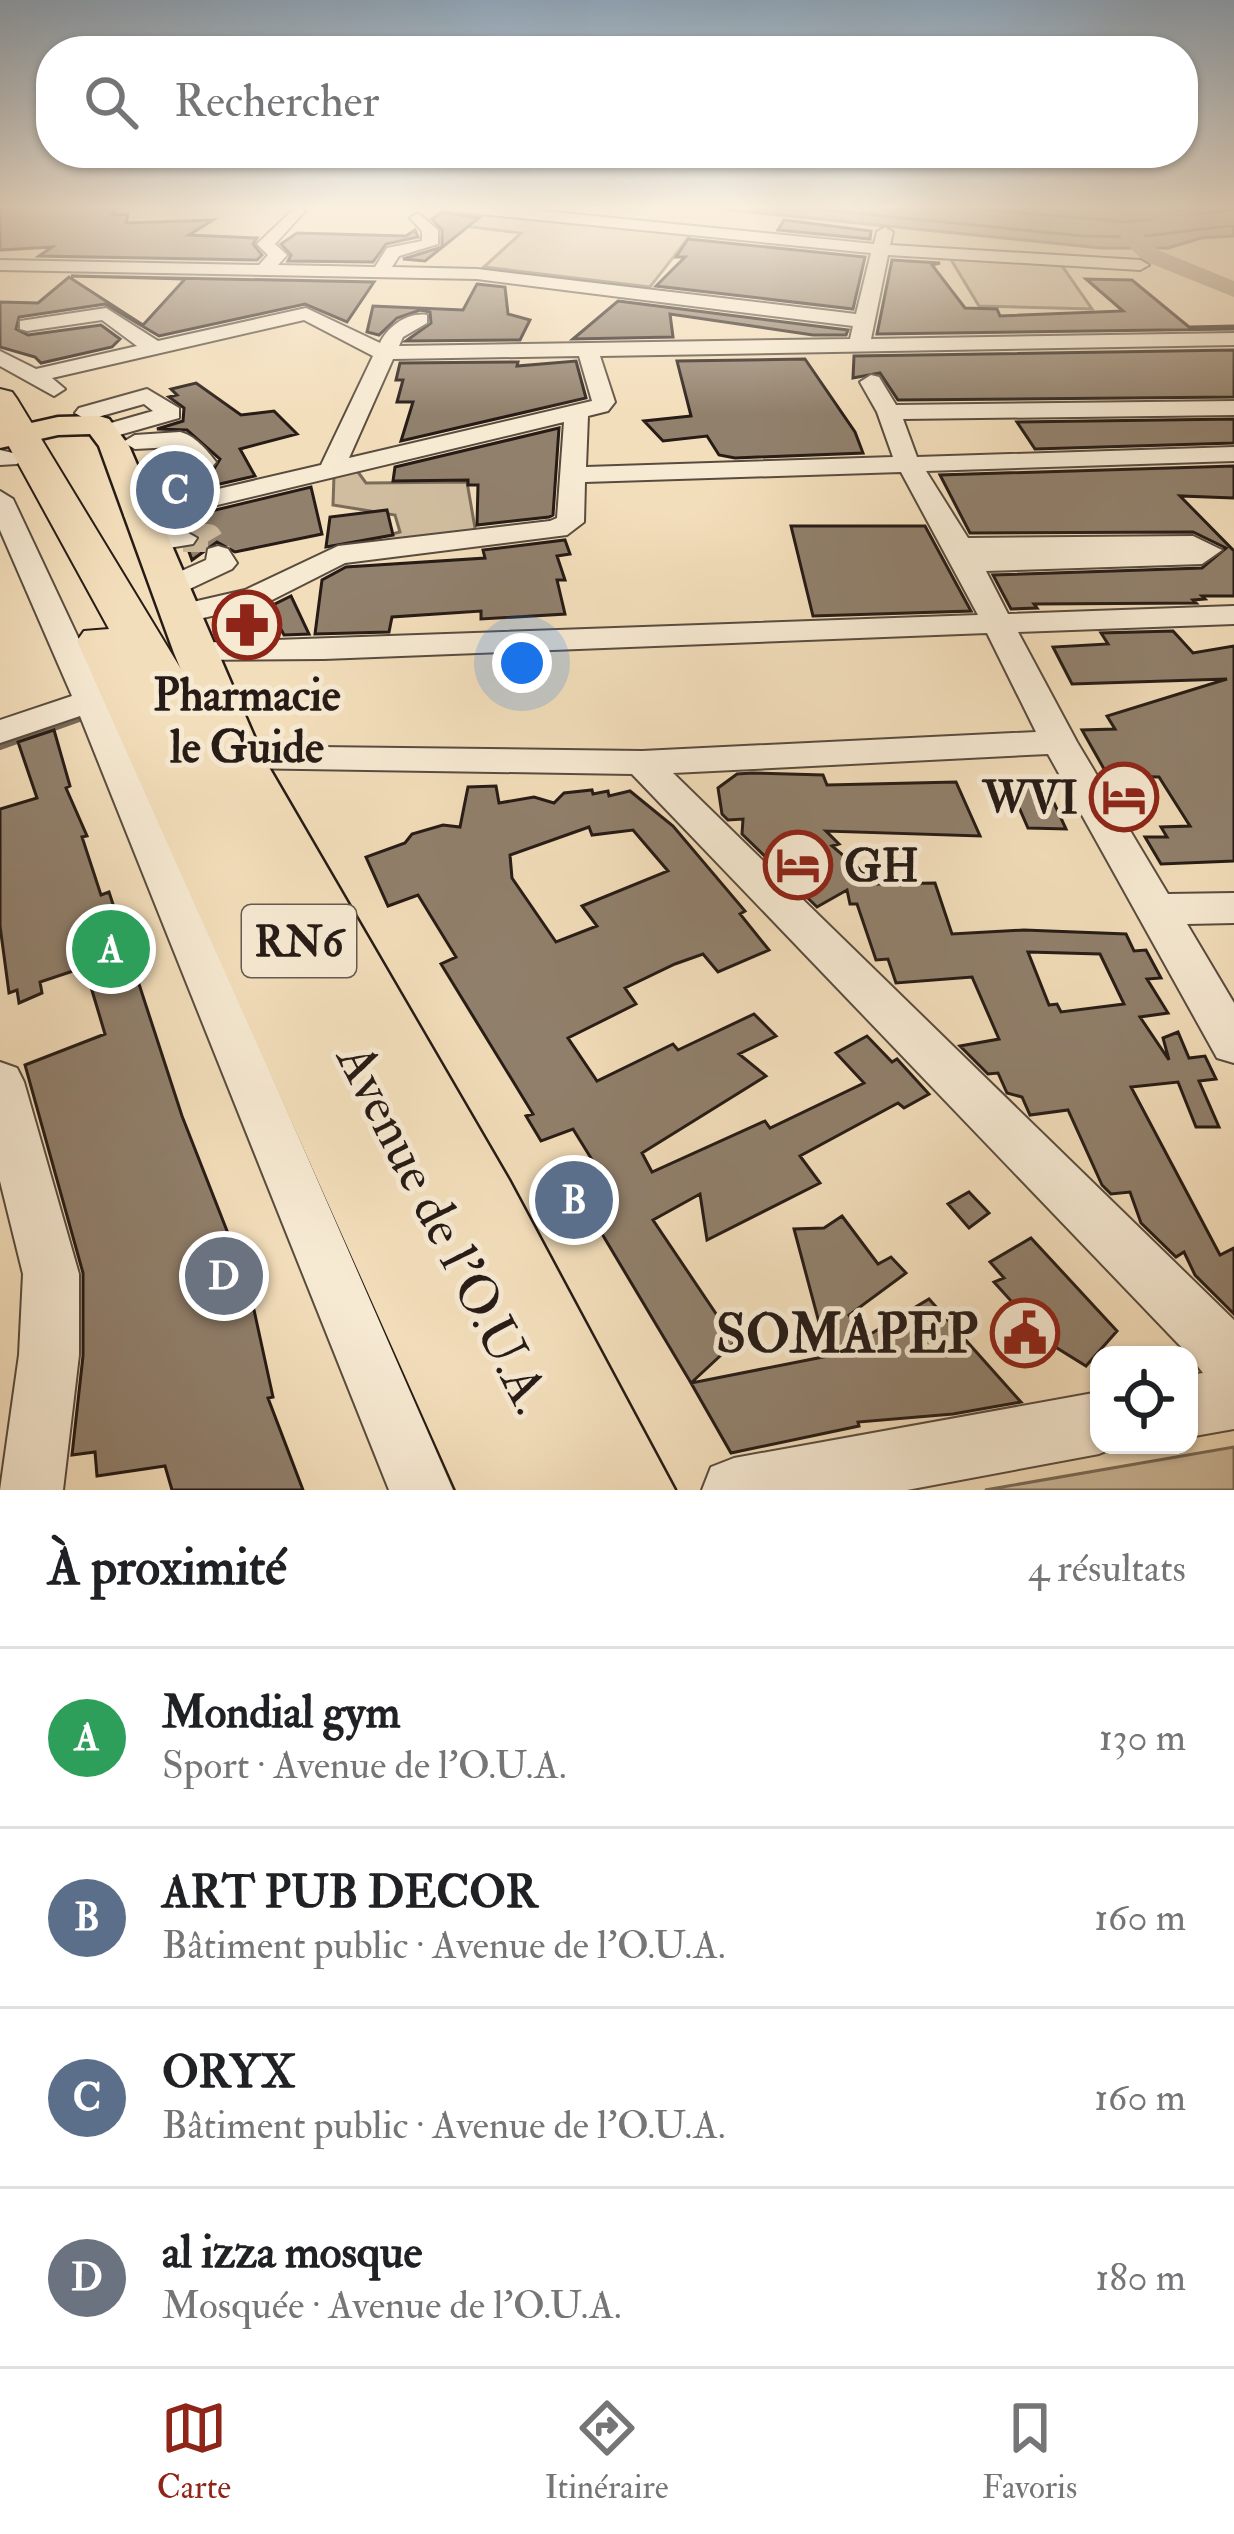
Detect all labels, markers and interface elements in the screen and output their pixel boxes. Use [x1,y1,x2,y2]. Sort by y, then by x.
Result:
search box [36,36,1198,168]
icon: search [78,69,144,135]
text: Rechercher [174,74,379,130]
pin: C [136,445,214,535]
pharmacy icon: Pharmacie le Guide [212,590,282,660]
your location [492,633,552,693]
place label: Pharmacie le Guide [153,668,341,776]
hotel icon: WVI [1089,762,1159,832]
place label: WVI [981,771,1078,827]
hotel icon: GH [763,830,833,900]
place label: GH [844,839,919,895]
pin: A [72,904,150,994]
road number: RN6 [242,905,356,977]
street label: Avenue de l'O.U.A. [320,1032,566,1425]
pin: B [535,1155,613,1245]
pin: D [185,1231,263,1321]
public building icon: SOMAPEP [990,1298,1060,1368]
place label: SOMAPEP [716,1301,978,1369]
map controls [1090,1346,1198,1454]
button: locate [1090,1346,1198,1454]
text: À proximité [48,1536,287,1600]
text: 4 résultats [1028,1544,1186,1593]
text: Mondial gym [162,1685,400,1741]
text: A [75,1713,99,1762]
text: 130 m [1099,1713,1186,1762]
text: Sport · Avenue de l'O.U.A. [162,1741,567,1790]
text: ART PUB DECOR [162,1865,538,1921]
text: B [74,1893,100,1942]
text: 160 m [1094,1893,1186,1942]
text: Bâtiment public · Avenue de l'O.U.A. [162,1921,726,1970]
text: ORYX [162,2045,295,2101]
text: C [73,2073,101,2122]
text: 160 m [1094,2073,1186,2122]
text: Bâtiment public · Avenue de l'O.U.A. [162,2101,726,2150]
text: al izza mosque [162,2225,422,2281]
text: D [71,2253,103,2302]
text: 180 m [1095,2253,1186,2302]
text: Mosquée · Avenue de l'O.U.A. [162,2281,622,2330]
tab: Carte [157,2395,231,2508]
tab: Itinéraire [545,2395,669,2508]
tab: Favoris [982,2395,1077,2508]

